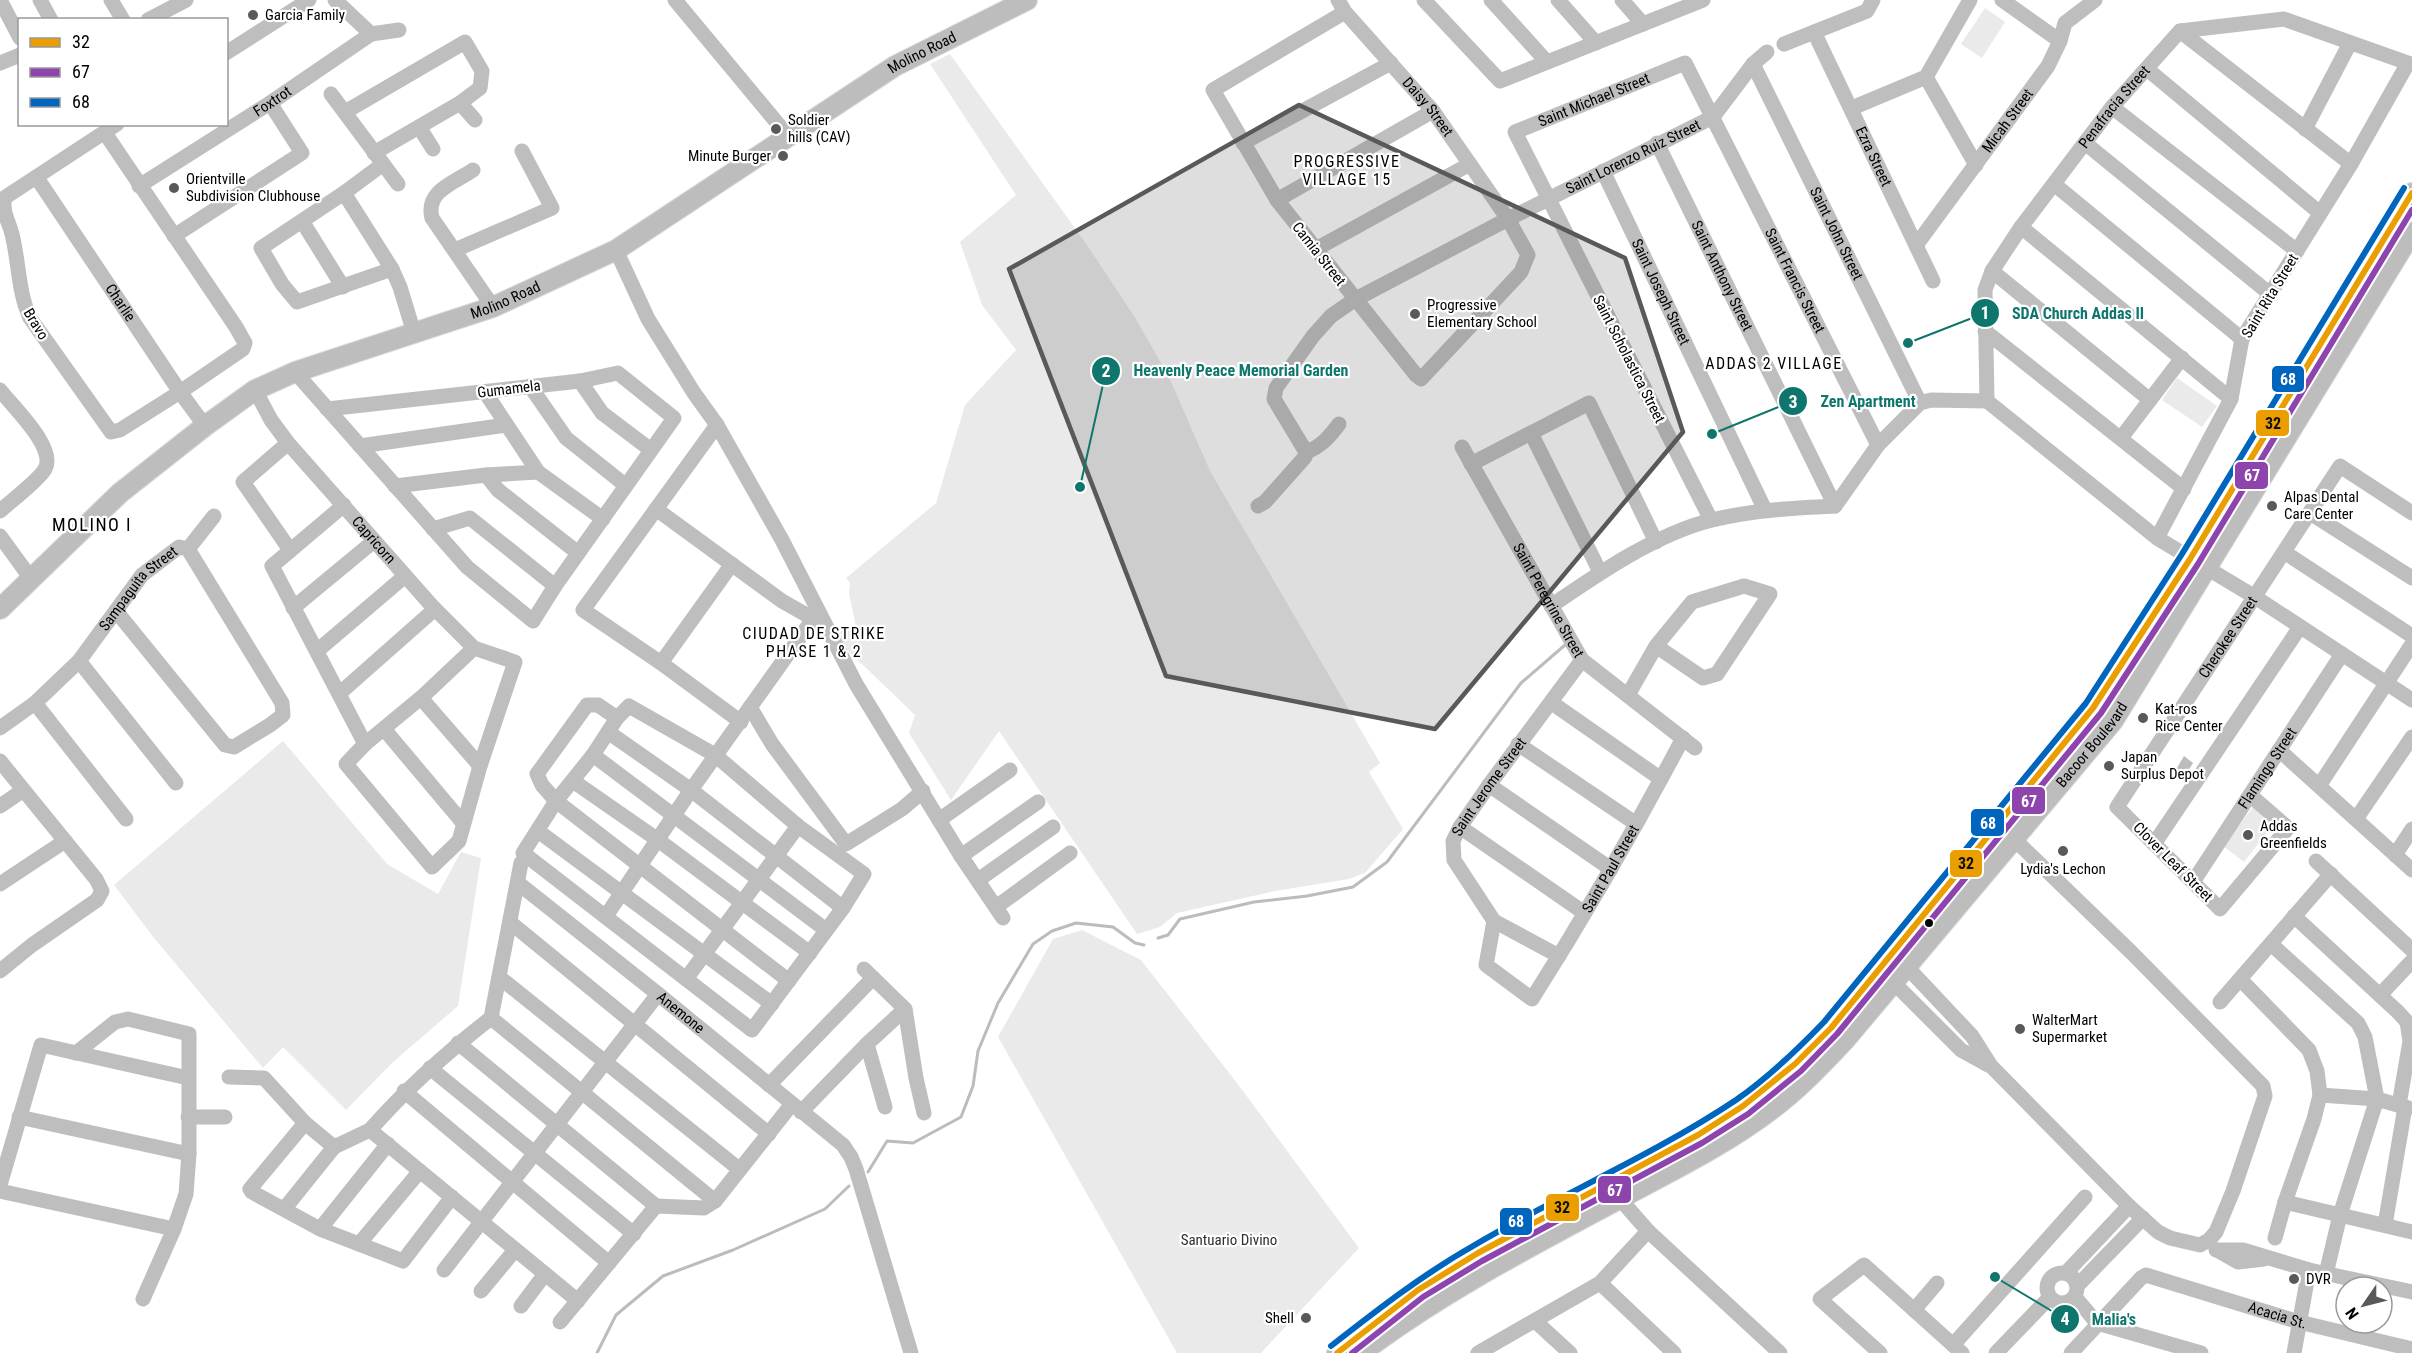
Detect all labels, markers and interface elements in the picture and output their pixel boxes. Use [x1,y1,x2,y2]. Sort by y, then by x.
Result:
place label: Garcia Family [265,6,345,24]
marker: Garcia Family [246,8,260,22]
legend [18,18,228,126]
street label: Molino Road [884,28,959,77]
text: 32 [72,31,90,52]
text: 67 [72,61,90,82]
street label: Penafracia Street [2075,62,2154,152]
street label: Saint Michael Street [1536,69,1653,131]
street label: Daisy Street [1398,74,1457,140]
street label: Foxtrot [250,82,295,120]
street label: Micah Street [1978,85,2037,156]
text: 68 [72,91,90,112]
place label: Soldier hills (CAV) [788,111,850,146]
street label: Saint Lorenzo Ruiz Street [1563,116,1704,198]
marker: Soldier hills (CAV) [769,122,783,136]
street label: Ezra Street [1852,124,1895,189]
place label: Minute Burger [688,147,771,165]
marker: Minute Burger [776,149,790,163]
district label: PROGRESSIVE VILLAGE 15 [1294,152,1400,189]
place label: Orientville Subdivision Clubhouse [186,170,320,205]
marker: Orientville Subdivision Clubhouse [167,181,181,195]
street label: Saint John Street [1806,184,1867,283]
street label: Camia Street [1288,218,1350,290]
street label: Saint Anthony Street [1687,218,1757,334]
street label: Saint Francis Street [1761,225,1829,336]
street label: Saint Joseph Street [1628,236,1694,348]
street label: Saint Rita Street [2238,251,2302,341]
street label: Molino Road [468,277,543,323]
street label: Charlie [101,280,139,325]
street label: Saint Scholastica Street [1589,292,1669,426]
place label: Progressive Elementary School [1427,296,1537,331]
callout: SDA Church Addas II [1970,296,2156,330]
text: 1 [1980,302,1990,323]
text: SDA Church Addas II [2012,304,2144,323]
street label: Bravo [20,305,52,343]
marker: Progressive Elementary School [1408,307,1422,321]
callout: Heavenly Peace Memorial Garden [1091,354,1360,388]
district label: ADDAS 2 VILLAGE [1705,354,1843,373]
text: 2 [1101,360,1111,381]
text: Heavenly Peace Memorial Garden [1134,361,1349,380]
line badge: 68 [2271,365,2305,393]
text: 68 [2280,370,2296,389]
street label: Gumamela [476,376,542,402]
callout: Zen Apartment [1778,384,1928,418]
text: 3 [1788,391,1798,412]
text: Zen Apartment [1820,392,1916,411]
line badge: 32 [2255,409,2290,437]
text: 32 [2265,414,2281,433]
line badge: 67 [2234,461,2269,490]
text: 67 [2244,466,2260,485]
place label: Alpas Dental Care Center [2284,488,2359,523]
marker: Alpas Dental Care Center [2265,499,2279,513]
street label: Capricorn [348,512,399,567]
district label: MOLINO I [52,514,132,535]
street label: Saint Peregrine Street [1509,540,1588,661]
street label: Sampaguita Street [95,542,181,634]
street label: Cherokee Street [2195,593,2261,681]
district label: CIUDAD DE STRIKE PHASE 1 & 2 [742,624,886,661]
street label: Bacoor Boulevard [2052,699,2131,791]
place label: Kat-ros Rice Center [2155,700,2223,735]
marker: Kat-ros Rice Center [2136,711,2150,725]
street label: Flamingo Street [2234,724,2300,812]
street label: Saint Jerome Street [1448,734,1530,839]
place label: Japan Surplus Depot [2121,748,2204,783]
marker: Japan Surplus Depot [2102,759,2116,773]
line badge: 67 [2011,786,2046,815]
text: 67 [2021,792,2037,811]
line badge: 68 [1970,808,2005,837]
text: 68 [1980,814,1996,833]
place label: Addas Greenfields [2260,817,2327,852]
street label: Clover Leaf Street [2129,818,2217,906]
street label: Saint Paul Street [1578,822,1643,916]
marker: Addas Greenfields [2241,828,2255,842]
marker: Lydia's Lechon [2056,844,2070,858]
line badge: 32 [1949,849,1983,878]
text: 32 [1958,854,1974,873]
place label: Lydia's Lechon [2020,860,2106,878]
unlabelled marker [1923,917,1935,929]
street label: Anemone [653,988,708,1037]
place label: WalterMart Supermarket [2032,1011,2107,1046]
marker: WalterMart Supermarket [2013,1022,2027,1036]
line badge: 67 [1597,1175,1632,1204]
text: 67 [1607,1181,1623,1200]
line badge: 32 [1545,1193,1580,1222]
text: 32 [1554,1198,1570,1217]
line badge: 68 [1499,1207,1533,1236]
text: 68 [1508,1212,1524,1231]
park label: Santuario Divino [1181,1231,1277,1249]
place label: DVR [2306,1270,2331,1288]
marker: DVR [2287,1272,2301,1286]
north arrow [2334,1275,2394,1335]
street label: Acacia St. [2246,1298,2308,1333]
callout: Malia's [2050,1302,2149,1336]
text: N [2342,1304,2363,1323]
text: 4 [2060,1308,2070,1329]
place label: Shell [1265,1309,1294,1327]
text: Malia's [2092,1310,2136,1329]
marker: Shell [1299,1311,1313,1325]

